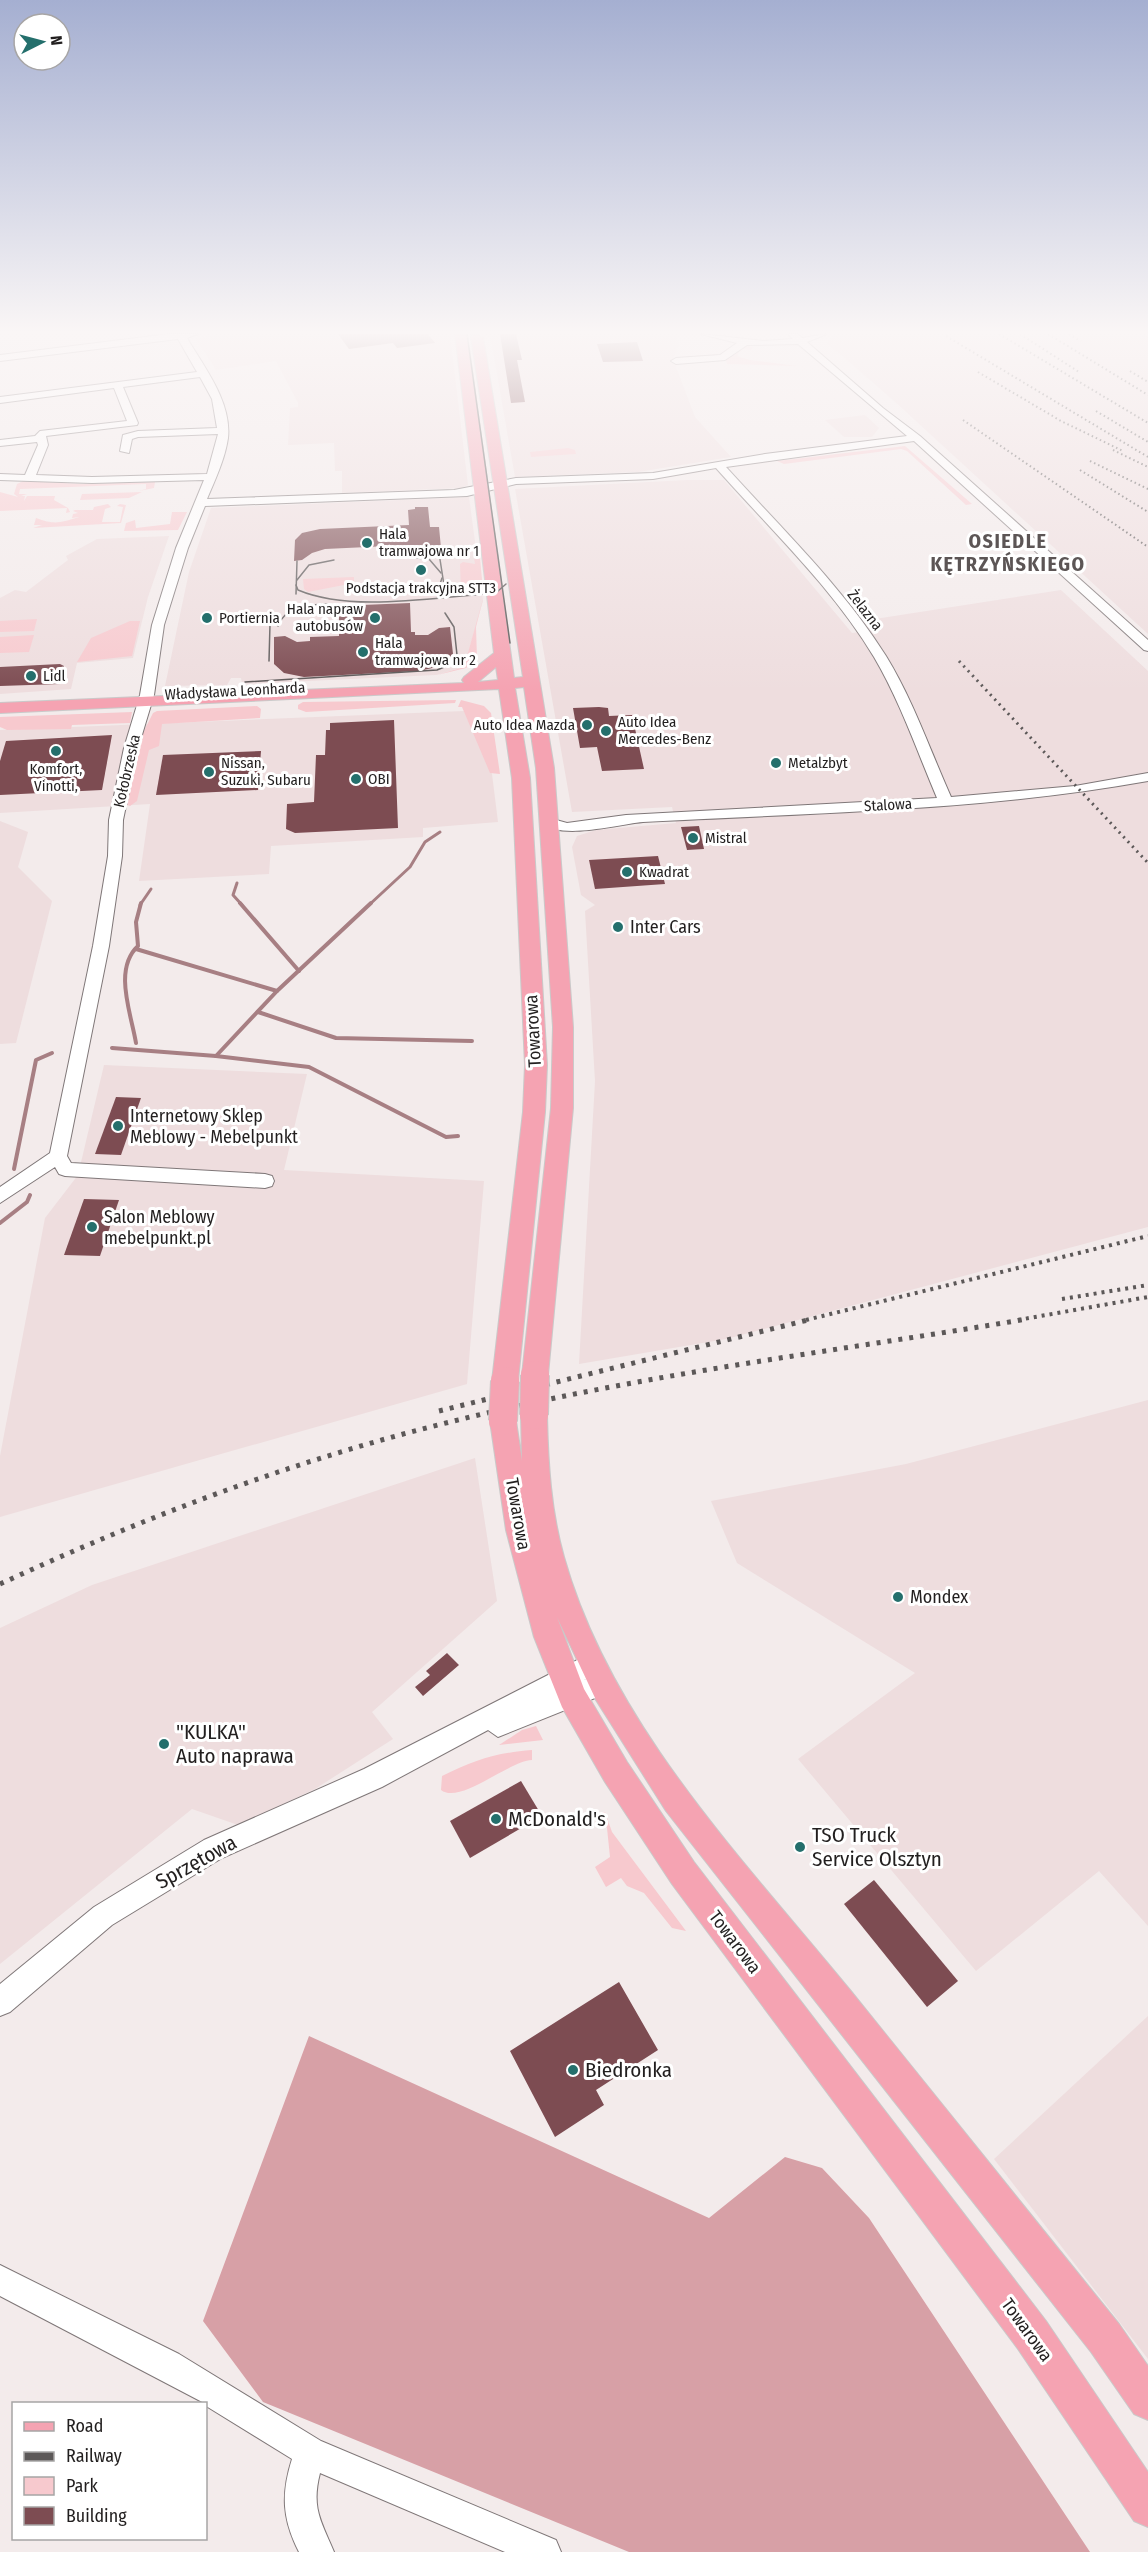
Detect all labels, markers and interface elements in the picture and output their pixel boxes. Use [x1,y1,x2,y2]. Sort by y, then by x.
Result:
north arrow [12,12,72,72]
text: N [46,35,66,46]
place label: Hala tramwajowa nr 1 [379,525,479,560]
district label: OSIEDLE KĘTRZYŃSKIEGO [930,529,1086,576]
marker: Hala tramwajowa nr 1 [360,536,374,550]
marker: Podstacja trakcyjna STT3 [414,563,428,577]
place label: Podstacja trakcyjna STT3 [346,579,496,597]
street label: Żelazna [844,586,886,634]
place label: Hala napraw autobusów [287,600,363,635]
place label: Portiernia [219,609,280,627]
marker: Portiernia [200,611,214,625]
marker: Hala napraw autobusów [368,611,382,625]
place label: Hala tramwajowa nr 2 [375,634,476,669]
marker: Hala tramwajowa nr 2 [356,645,370,659]
place label: Lidl [43,667,65,685]
marker: Lidl [24,669,38,683]
street label: Władysława Leonharda [164,678,306,704]
place label: Auto Idea Mercedes-Benz [618,713,711,748]
place label: Auto Idea Mazda [474,716,575,734]
marker: Auto Idea Mazda [580,718,594,732]
marker: Auto Idea Mercedes-Benz [599,724,613,738]
street label: Kołobrzeska [110,733,144,809]
marker: Komfort, Vinotti, [49,744,63,758]
place label: Nissan, Suzuki, Subaru [221,754,311,789]
place label: Metalzbyt [788,754,848,772]
marker: Metalzbyt [769,756,783,770]
place label: Komfort, Vinotti, [30,760,82,795]
marker: Nissan, Suzuki, Subaru [202,765,216,779]
place label: OBI [368,770,390,788]
marker: OBI [349,772,363,786]
street label: Stalowa [863,795,913,815]
place label: Mistral [705,829,747,847]
marker: Mistral [686,831,700,845]
place label: Kwadrat [639,863,689,881]
marker: Kwadrat [620,865,634,879]
place label: Inter Cars [630,916,701,938]
marker: Inter Cars [611,920,625,934]
street label: Towarowa [520,994,546,1068]
place label: Internetowy Sklep Meblowy - Mebelpunkt [130,1105,298,1148]
marker: Internetowy Sklep Meblowy - Mebelpunkt [111,1119,125,1133]
place label: Salon Meblowy mebelpunkt.pl [104,1206,215,1249]
marker: Salon Meblowy mebelpunkt.pl [85,1220,99,1234]
street label: Towarowa [501,1476,535,1552]
place label: Mondex [910,1586,968,1608]
marker: Mondex [891,1590,905,1604]
place label: "KULKA" Auto naprawa [176,1719,294,1769]
marker: "KULKA" Auto naprawa [157,1737,171,1751]
place label: McDonald's [508,1806,606,1832]
marker: McDonald's [489,1812,503,1826]
place label: TSO Truck Service Olsztyn [812,1822,942,1872]
street label: Sprzętowa [151,1829,241,1895]
marker: TSO Truck Service Olsztyn [793,1840,807,1854]
street label: Towarowa [704,1906,766,1978]
place label: Biedronka [585,2057,672,2083]
marker: Biedronka [566,2063,580,2077]
street label: Towarowa [997,2294,1057,2366]
legend [12,2402,207,2540]
text: Road [66,2415,103,2437]
text: Railway [66,2445,122,2467]
text: Park [66,2475,99,2497]
text: Building [66,2505,127,2527]

